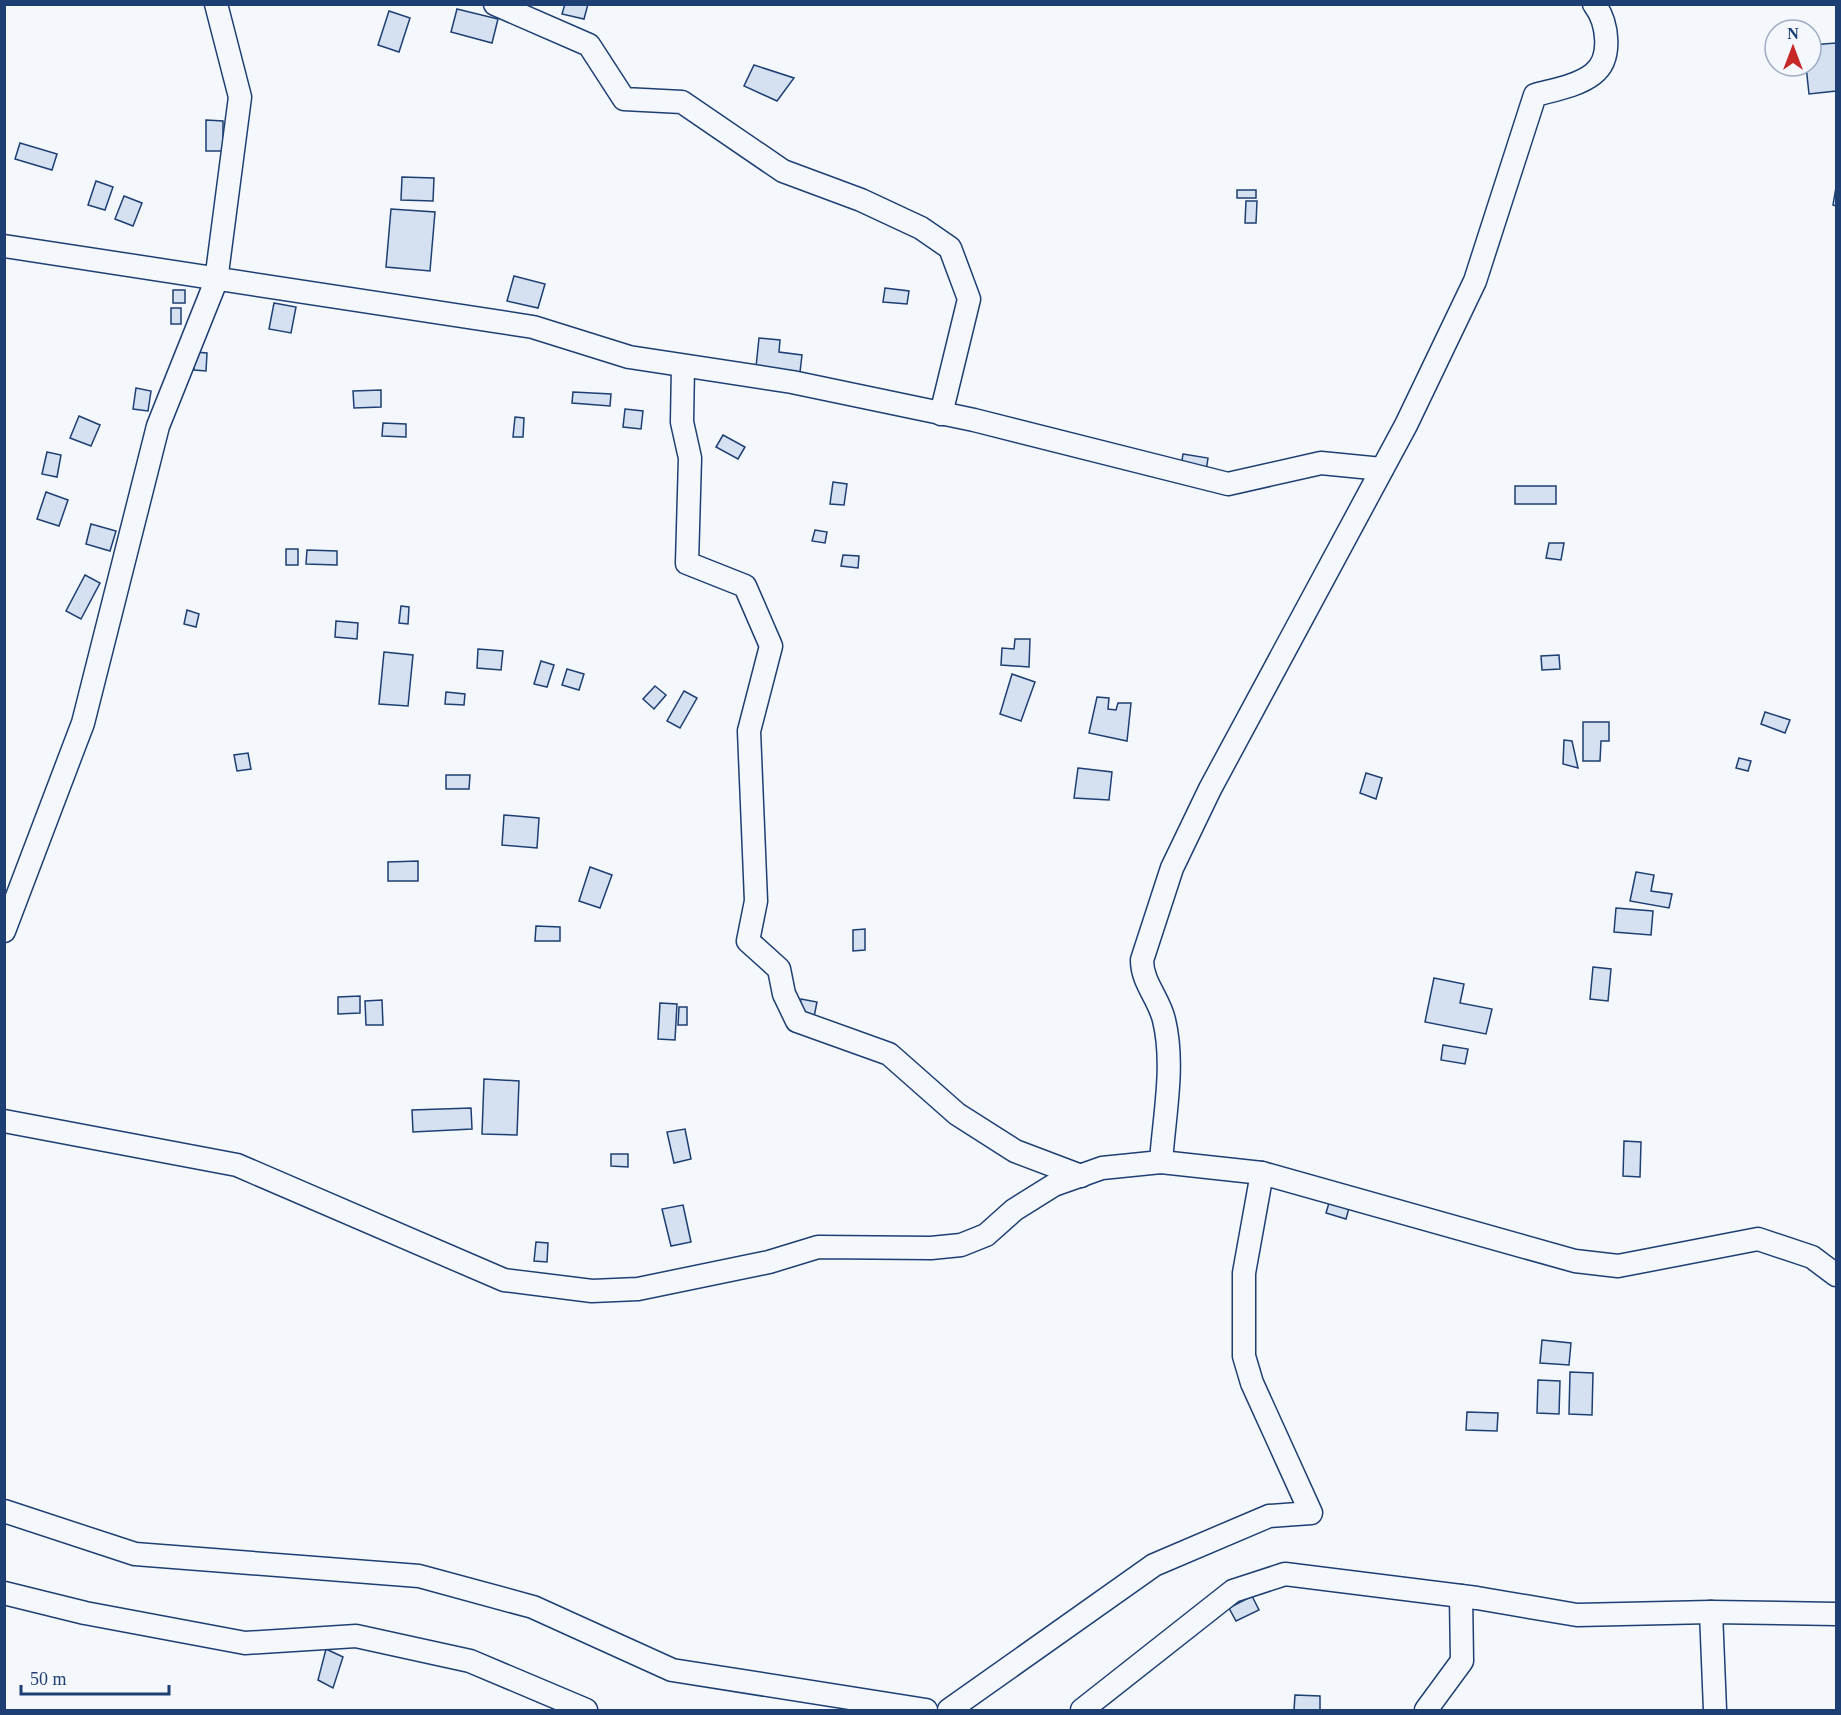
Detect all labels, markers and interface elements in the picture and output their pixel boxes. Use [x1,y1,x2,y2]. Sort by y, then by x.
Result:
north arrow [1763,18,1823,78]
text: N [1787,25,1799,42]
scale bar [21,1658,170,1696]
text: 50 m [30,1669,67,1689]

